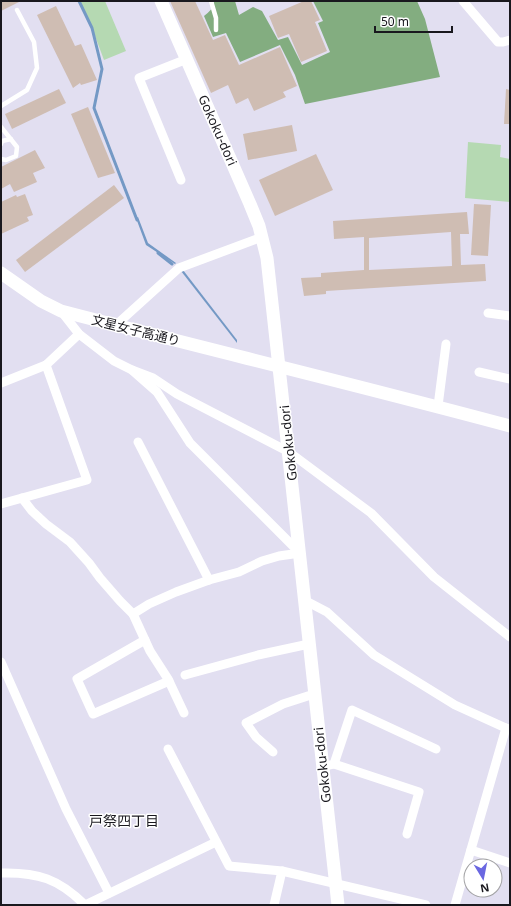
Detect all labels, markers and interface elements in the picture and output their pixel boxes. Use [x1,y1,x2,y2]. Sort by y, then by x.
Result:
scale bar [375,8,452,34]
text: 50 m [381,13,409,30]
street label: Gokoku-dori [194,92,242,168]
street label: 文星女子高通り [90,310,182,350]
street label: Gokoku-dori [275,404,301,482]
street label: Gokoku-dori [309,726,335,804]
district label: 戸祭四丁目 [89,811,159,830]
north arrow [463,858,503,898]
text: N [479,880,491,897]

